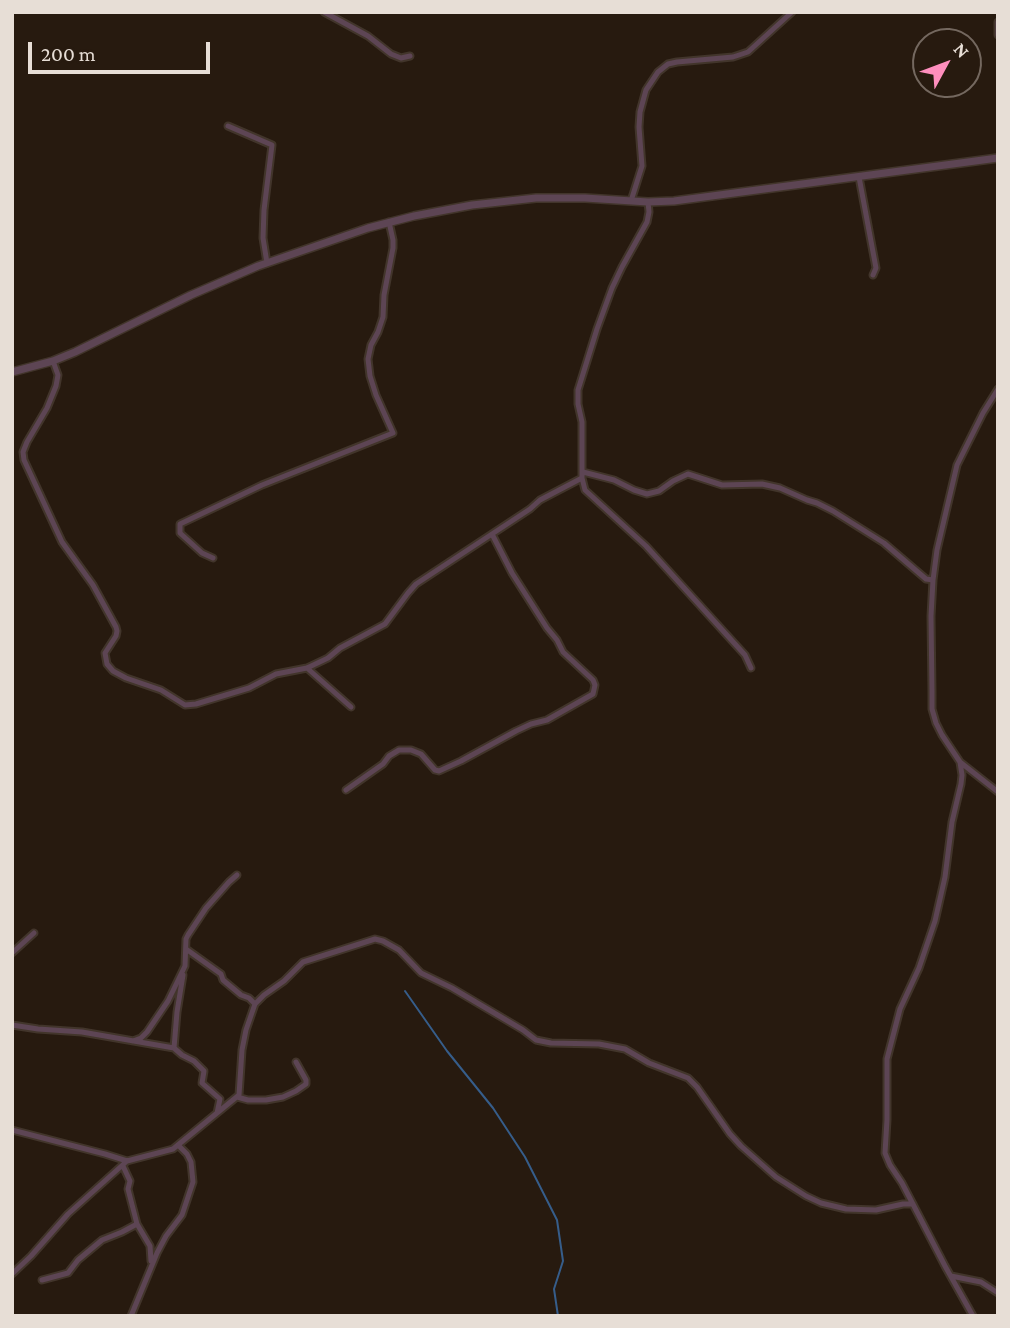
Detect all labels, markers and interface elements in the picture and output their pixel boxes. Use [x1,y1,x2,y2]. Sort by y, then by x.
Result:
scale bar [32,28,214,72]
north arrow [912,28,982,98]
text: N [950,38,974,62]
text: 200 m [41,42,96,66]

